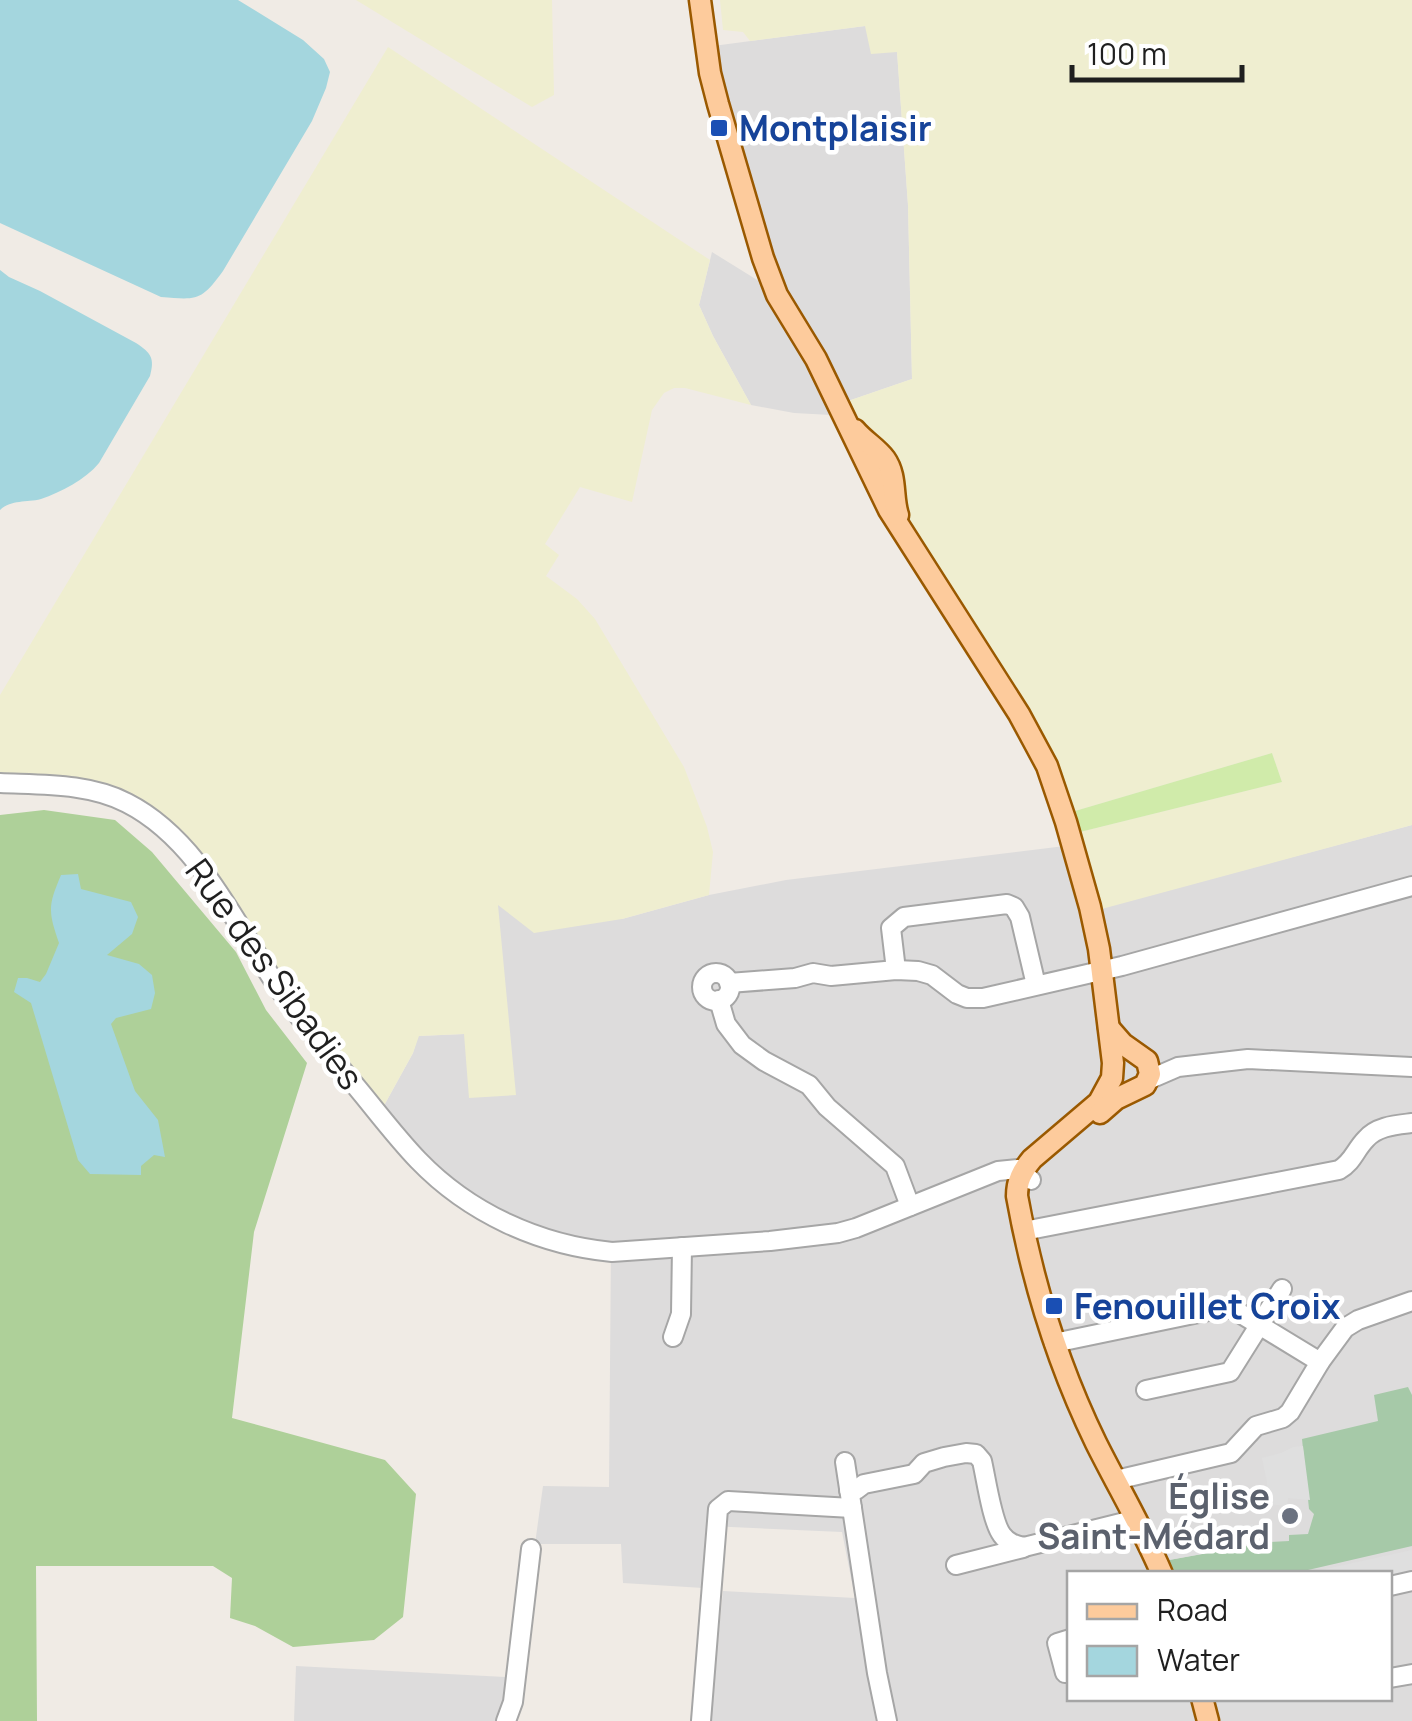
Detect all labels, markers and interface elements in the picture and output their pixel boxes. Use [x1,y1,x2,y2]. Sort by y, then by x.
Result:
scale bar [1072,20,1242,82]
text: 100 m [1087,33,1167,74]
place label: Montplaisir [739,104,932,152]
marker: Montplaisir [708,117,730,139]
street label: Rue des Sibadies [175,849,375,1099]
place label: Fenouillet Croix [1074,1282,1341,1330]
marker: Fenouillet Croix [1043,1295,1065,1317]
place label: Église Saint-Médard [1037,1472,1270,1560]
marker: Église Saint-Médard [1279,1505,1301,1527]
legend [1067,1571,1392,1701]
text: Road [1157,1589,1228,1630]
text: Water [1157,1639,1240,1680]

